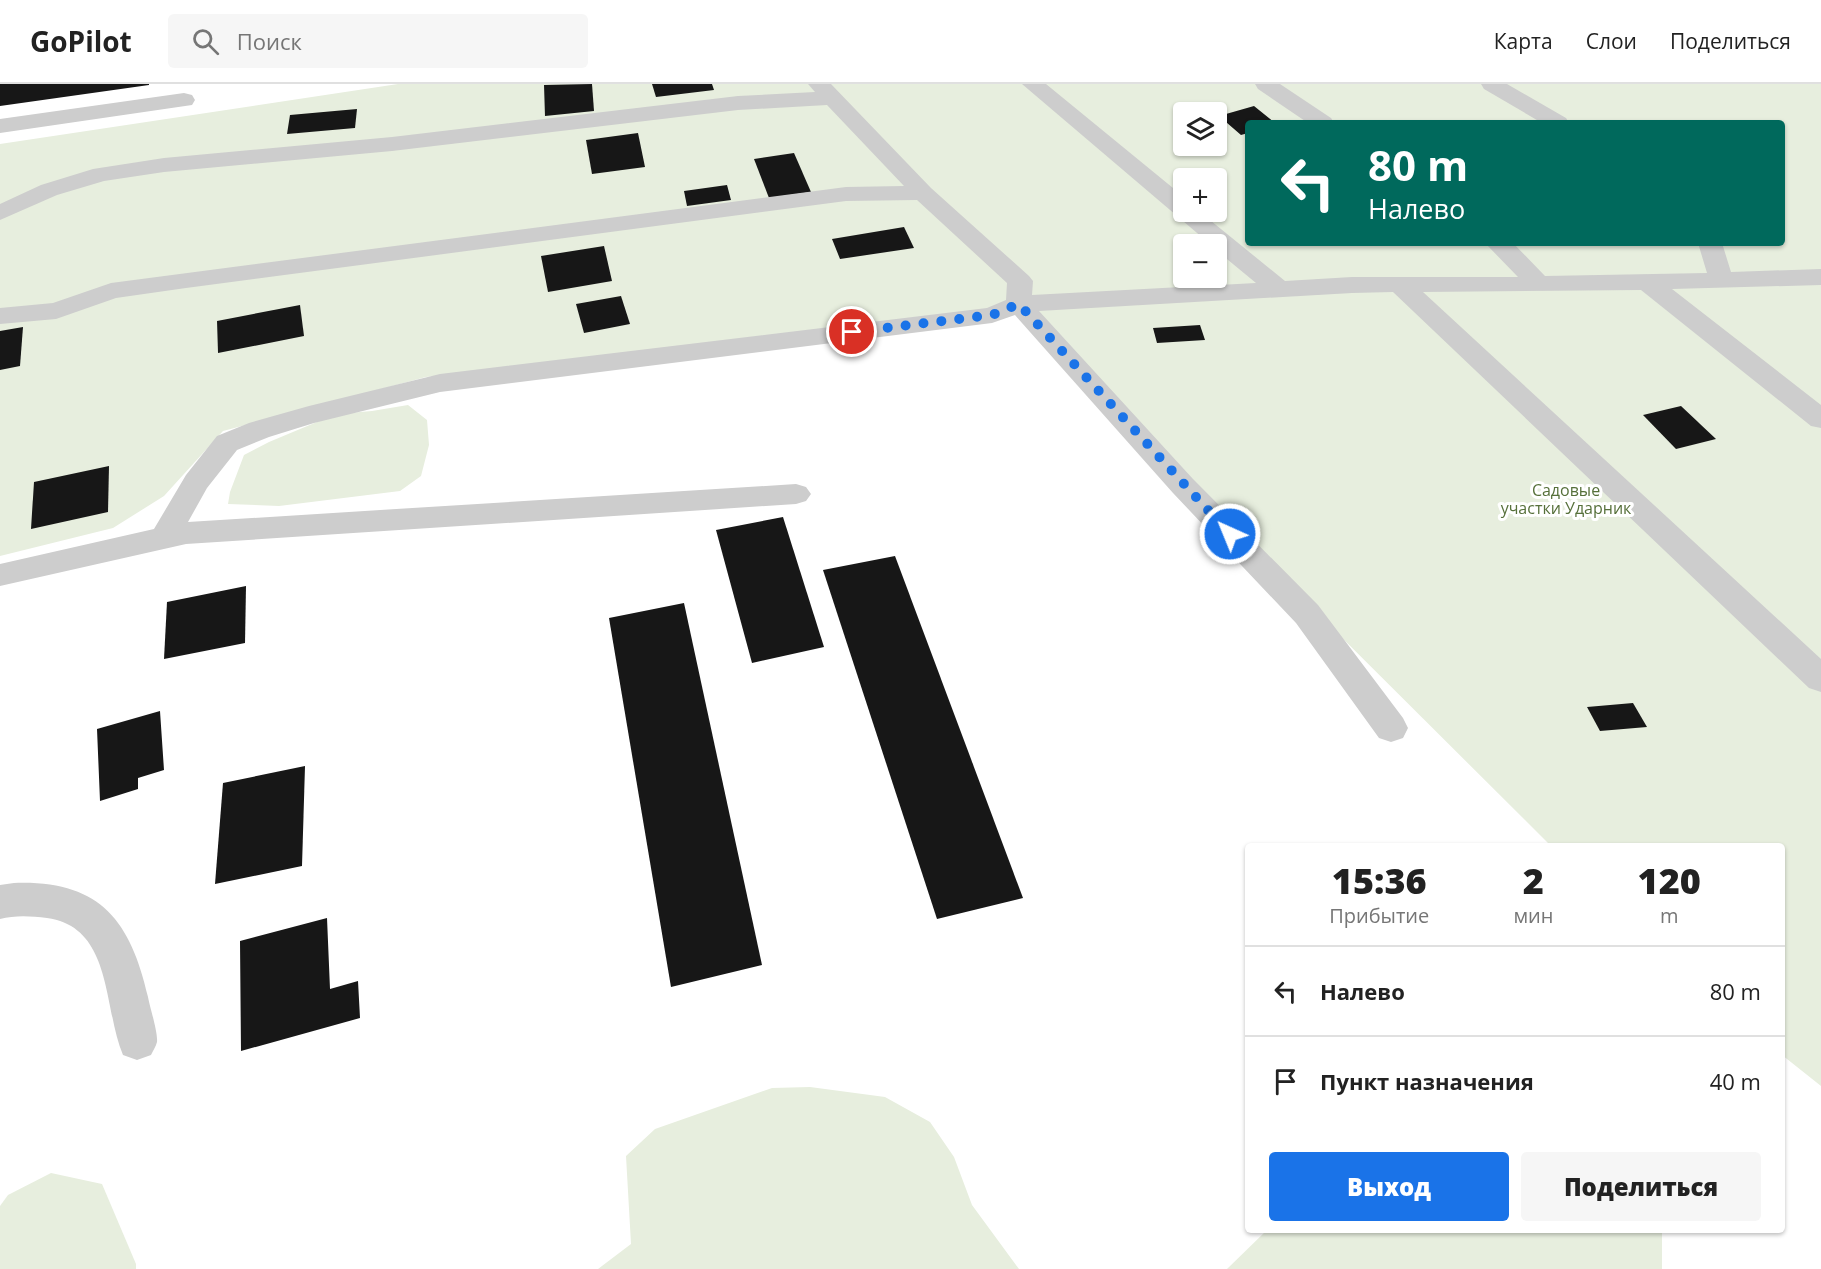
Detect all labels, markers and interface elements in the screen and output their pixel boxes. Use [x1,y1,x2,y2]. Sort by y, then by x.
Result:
search box [168,14,588,68]
text: GoPilot [30,22,132,60]
icon: search [189,25,222,58]
text: Поиск [237,26,302,56]
text: Карта [1494,27,1553,55]
text: Слои [1586,27,1637,55]
text: Поделиться [1670,27,1791,55]
map controls [1173,102,1227,288]
button: layers [1173,102,1227,156]
text: 80 m [1368,136,1468,193]
icon: left [1269,144,1347,222]
button: + [1173,168,1227,222]
text: Налево [1368,190,1465,227]
button: − [1173,234,1227,288]
pin [826,306,877,357]
icon: arrive [835,315,868,348]
park label: Садовые участки Ударник [1501,479,1632,519]
position arrow [1198,502,1262,566]
text: 15:36 [1332,856,1427,905]
text: 2 [1523,856,1544,905]
text: 120 [1638,856,1701,905]
text: Прибытие [1329,902,1429,929]
text: мин [1513,902,1553,929]
text: m [1660,902,1678,929]
icon: left [1269,975,1302,1008]
text: Налево [1320,976,1405,1006]
text: 80 m [1710,976,1761,1006]
icon: arrive [1269,1065,1302,1098]
text: Пункт назначения [1320,1066,1534,1096]
text: 40 m [1710,1066,1761,1096]
button: Выход [1269,1152,1509,1221]
button: Поделиться [1521,1152,1761,1221]

